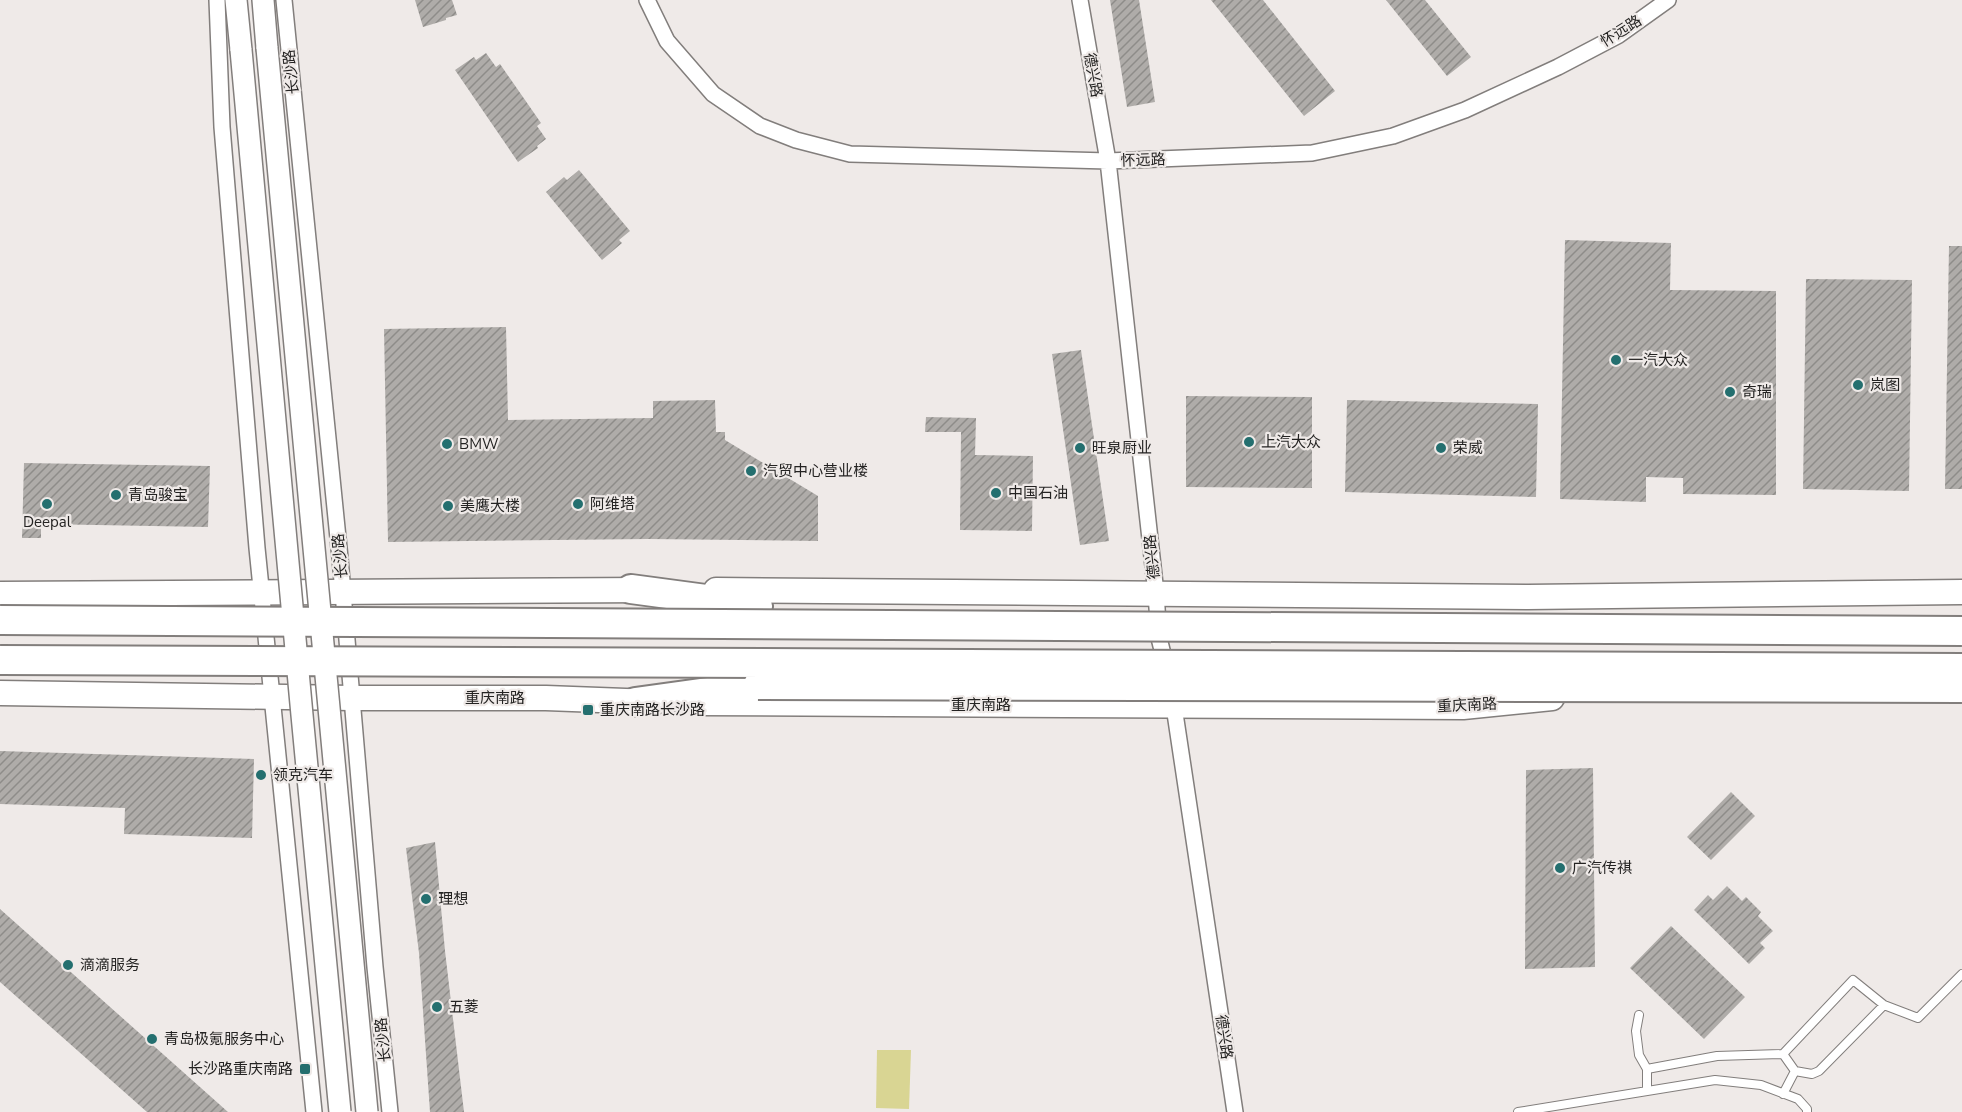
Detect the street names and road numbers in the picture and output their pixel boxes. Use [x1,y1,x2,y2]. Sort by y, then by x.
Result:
street label: 怀远路 [1597,11,1645,51]
street label: 长沙路 [279,49,303,95]
street label: 德兴路 [1079,51,1107,99]
street label: 怀远路 [1120,149,1166,171]
street label: 长沙路 [328,533,352,579]
street label: 德兴路 [1140,534,1164,580]
street label: 重庆南路 [465,688,525,708]
street label: 重庆南路 [1437,693,1497,717]
street label: 重庆南路 [951,695,1011,715]
street label: 德兴路 [1211,1013,1237,1061]
street label: 长沙路 [371,1017,395,1063]

